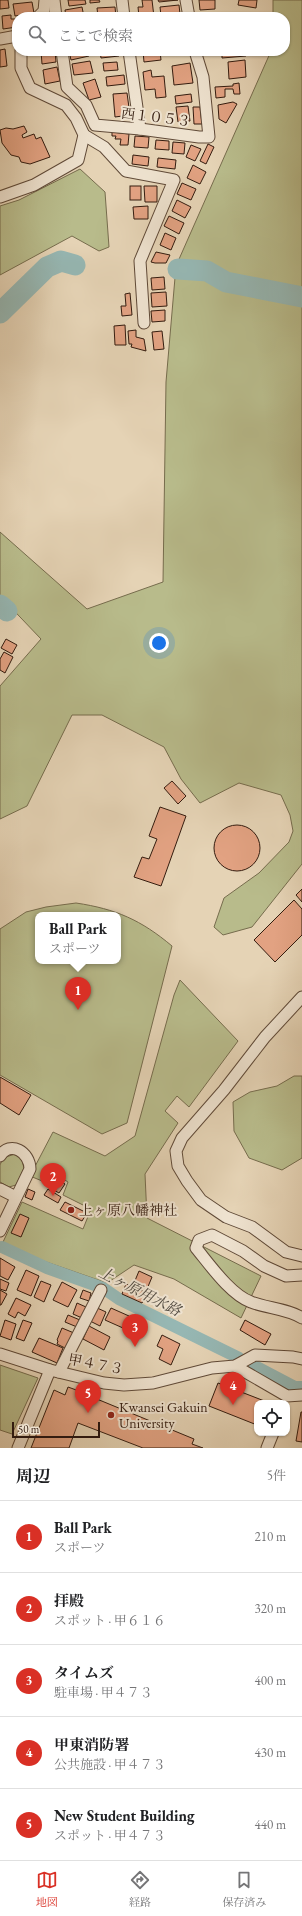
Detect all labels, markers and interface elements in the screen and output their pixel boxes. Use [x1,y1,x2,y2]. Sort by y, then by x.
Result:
search box [12,12,290,56]
icon: search [26,23,48,45]
text: ここで検索 [58,26,133,45]
street label: 西１０５３ [120,104,192,130]
your location [149,633,169,653]
popup [35,912,121,964]
text: Ball Park [49,919,107,938]
text: スポーツ [49,940,101,957]
pin: 1 [65,977,91,1010]
pin: 2 [40,1163,66,1196]
place label: 上ヶ原八幡神社 [79,1201,177,1219]
marker: 上ヶ原八幡神社 [66,1205,76,1215]
water label: 上ヶ原用水路 [96,1262,185,1320]
pin: 3 [122,1314,148,1347]
street label: 甲４７３ [67,1350,125,1378]
pin: 4 [220,1372,246,1405]
pin: 5 [75,1380,101,1413]
place label: Kwansei Gakuin University [119,1398,208,1432]
map controls [254,1400,290,1436]
button: locate [254,1400,290,1436]
marker: Kwansei Gakuin University [106,1410,116,1420]
scale bar [12,1420,100,1439]
text: 50 m [18,1422,39,1436]
text: 周辺 [16,1465,50,1487]
text: 5件 [267,1467,286,1484]
text: Ball Park [54,1518,112,1537]
text: 1 [26,1528,32,1545]
text: 210 m [255,1528,286,1545]
text: スポーツ [54,1539,105,1556]
text: 拝殿 [54,1591,84,1610]
text: 2 [26,1600,32,1617]
text: 320 m [255,1600,286,1617]
text: スポット · 甲６１６ [54,1612,166,1629]
text: タイムズ [54,1663,114,1682]
text: 3 [26,1672,32,1689]
text: 400 m [255,1672,286,1689]
text: 駐車場 · 甲４７３ [54,1684,153,1701]
text: 甲東消防署 [54,1735,129,1754]
text: 4 [26,1744,32,1761]
text: 430 m [255,1744,286,1761]
text: 公共施設 · 甲４７３ [54,1756,166,1773]
text: New Student Building [54,1806,195,1825]
text: 5 [26,1816,32,1833]
text: 440 m [255,1816,286,1833]
text: スポット · 甲４７３ [54,1827,166,1844]
tab: 地図 [36,1869,58,1909]
tab: 経路 [129,1869,151,1909]
tab: 保存済み [222,1869,266,1909]

